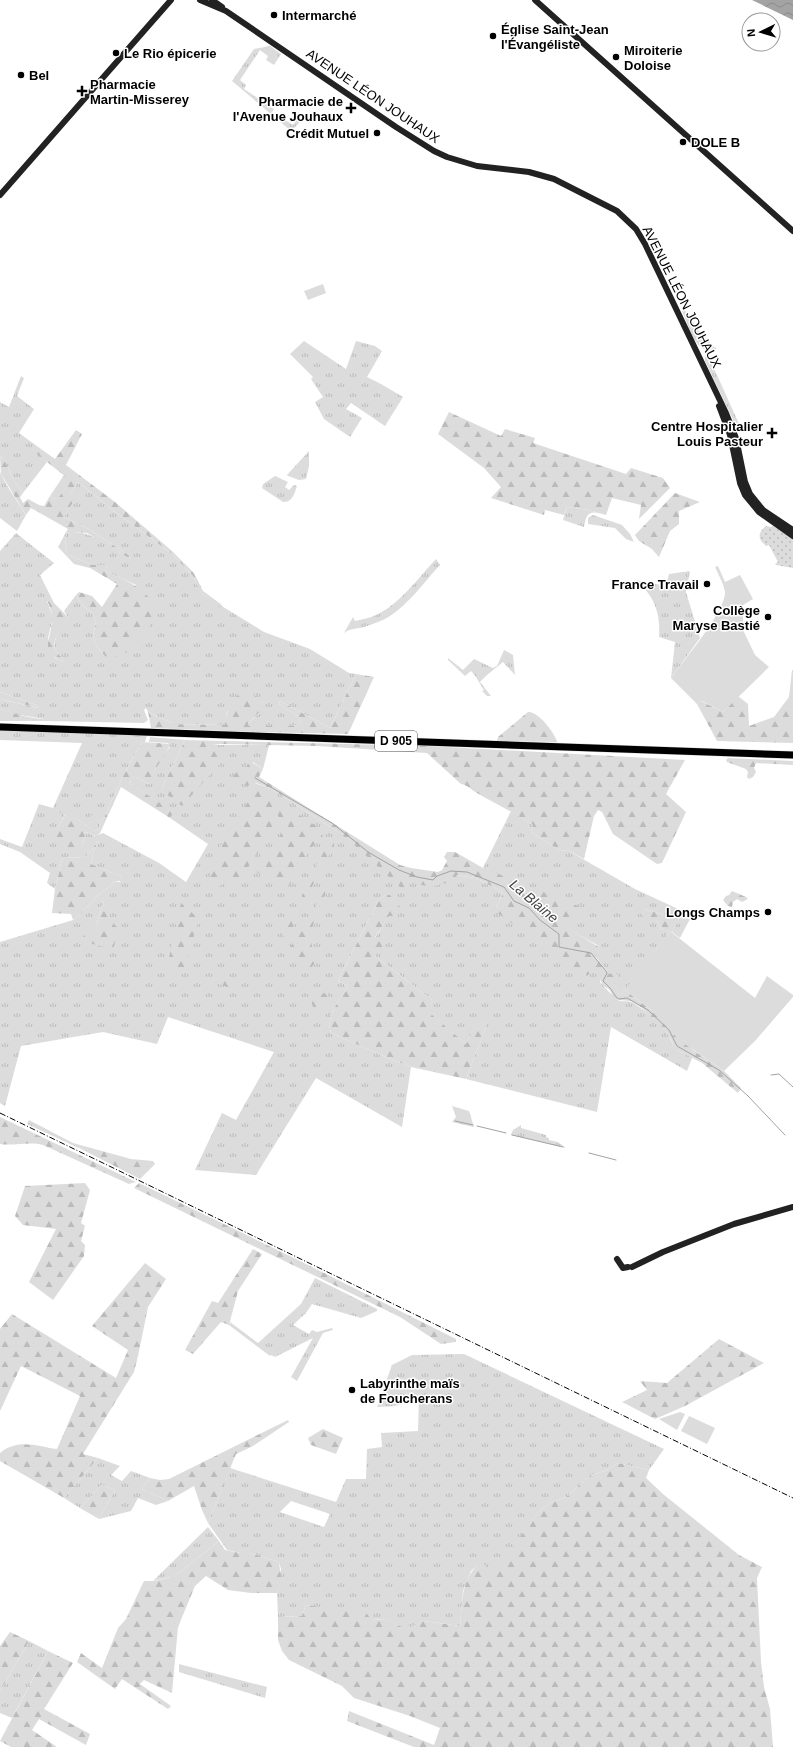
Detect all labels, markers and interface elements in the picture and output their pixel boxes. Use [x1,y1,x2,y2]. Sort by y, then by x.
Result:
place label: Intermarché [282,8,356,23]
marker: Intermarché [269,10,279,20]
north arrow [741,12,781,52]
place label: Église Saint-Jean l'Évangéliste [501,22,609,52]
text: N [745,28,757,37]
marker: Église Saint-Jean l'Évangéliste [488,31,498,41]
place label: Miroiterie Doloise [624,43,683,73]
place label: Le Rio épicerie [124,46,216,61]
street label: AVENUE LÉON JOUHAUX [304,46,443,146]
marker: Le Rio épicerie [111,48,121,58]
marker: Miroiterie Doloise [611,52,621,62]
place label: Bel [29,68,49,83]
marker: Bel [16,70,26,80]
place label: Pharmacie Martin-Misserey [90,77,190,107]
marker: Pharmacie Martin-Misserey [77,86,87,96]
place label: Pharmacie de l'Avenue Jouhaux [233,94,344,124]
marker: Pharmacie de l'Avenue Jouhaux [346,103,356,113]
place label: Crédit Mutuel [286,126,369,141]
marker: Crédit Mutuel [372,128,382,138]
place label: DOLE B [691,135,740,150]
marker: DOLE B [678,137,688,147]
street label: AVENUE LÉON JOUHAUX [640,224,725,371]
place label: Centre Hospitalier Louis Pasteur [651,419,763,449]
marker: Centre Hospitalier Louis Pasteur [766,427,778,439]
place label: France Travail [612,577,699,592]
marker: France Travail [702,579,712,589]
place label: Collège Maryse Bastié [673,603,760,633]
marker: Collège Maryse Bastié [763,612,773,622]
road number: D 905 [375,731,417,751]
water label: La Blaine [506,876,562,926]
place label: Longs Champs [666,905,760,920]
marker: Longs Champs [763,907,773,917]
place label: Labyrinthe maïs de Foucherans [360,1376,460,1406]
marker: Labyrinthe maïs de Foucherans [347,1385,357,1395]

